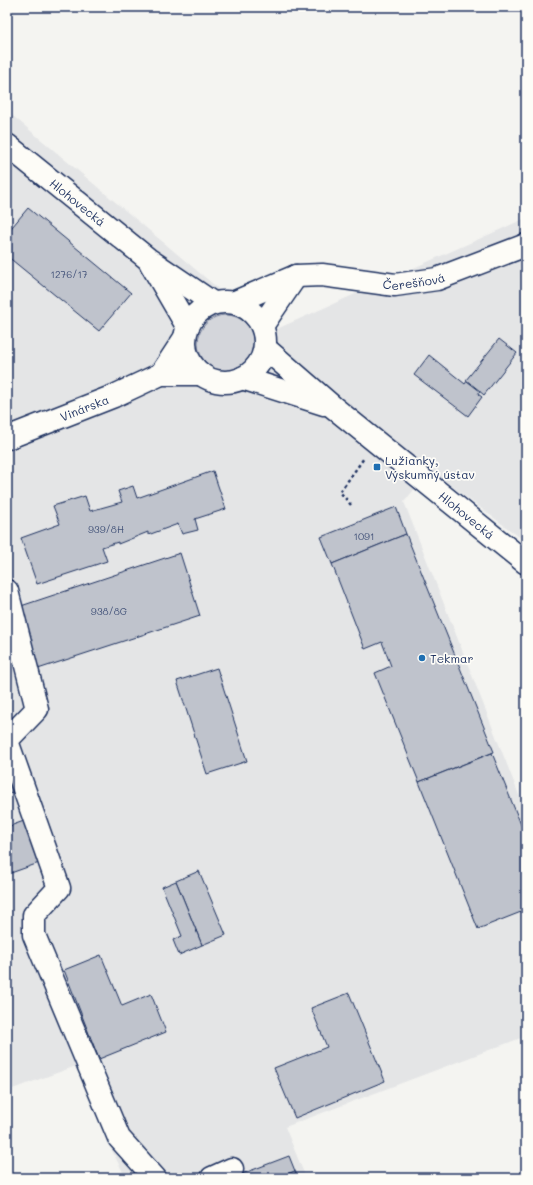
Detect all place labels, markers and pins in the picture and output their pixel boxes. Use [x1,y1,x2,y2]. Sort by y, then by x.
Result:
place label: Lužianky, Výskumný ústav [385,452,475,482]
marker: Lužianky, Výskumný ústav [372,462,382,472]
place label: Tekmar [430,650,474,666]
marker: Tekmar [417,653,427,663]

